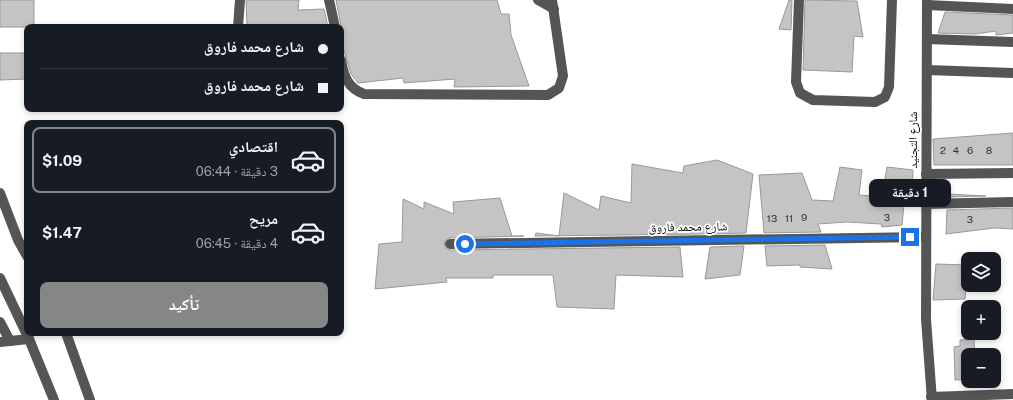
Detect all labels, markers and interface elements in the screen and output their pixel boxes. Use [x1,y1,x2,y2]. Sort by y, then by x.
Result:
text: شارع محمد فاروق [204,38,304,55]
text: شارع محمد فاروق [204,77,304,94]
street label: شارع التجنيد [906,111,921,168]
text: اقتصادي [229,138,278,155]
icon: car [290,142,326,178]
house number: 2 [940,144,946,156]
house number: 4 [953,144,959,156]
house number: 6 [967,144,973,156]
house number: 8 [986,144,992,156]
text: $1.09 [42,152,82,169]
text: 3 دقيقة · 06:44 [196,164,278,179]
callout: 1 دقيقة [869,179,951,207]
text: 1 دقيقة [892,185,928,200]
text: مريح [249,210,278,227]
house number: 9 [801,211,807,223]
house number: 3 [884,211,890,223]
house number: 13 [767,212,777,224]
house number: 11 [785,212,793,224]
house number: 3 [967,213,973,225]
icon: car [290,214,326,250]
street label: شارع محمد فاروق [648,219,728,236]
text: $1.47 [42,224,82,241]
route end [901,228,919,246]
route start [456,235,474,253]
text: 4 دقيقة · 06:45 [196,236,278,251]
map controls [961,252,1001,388]
button: layers [961,252,1001,292]
button: تأكيد [40,282,328,328]
button: + [961,300,1001,340]
button: − [961,348,1001,388]

